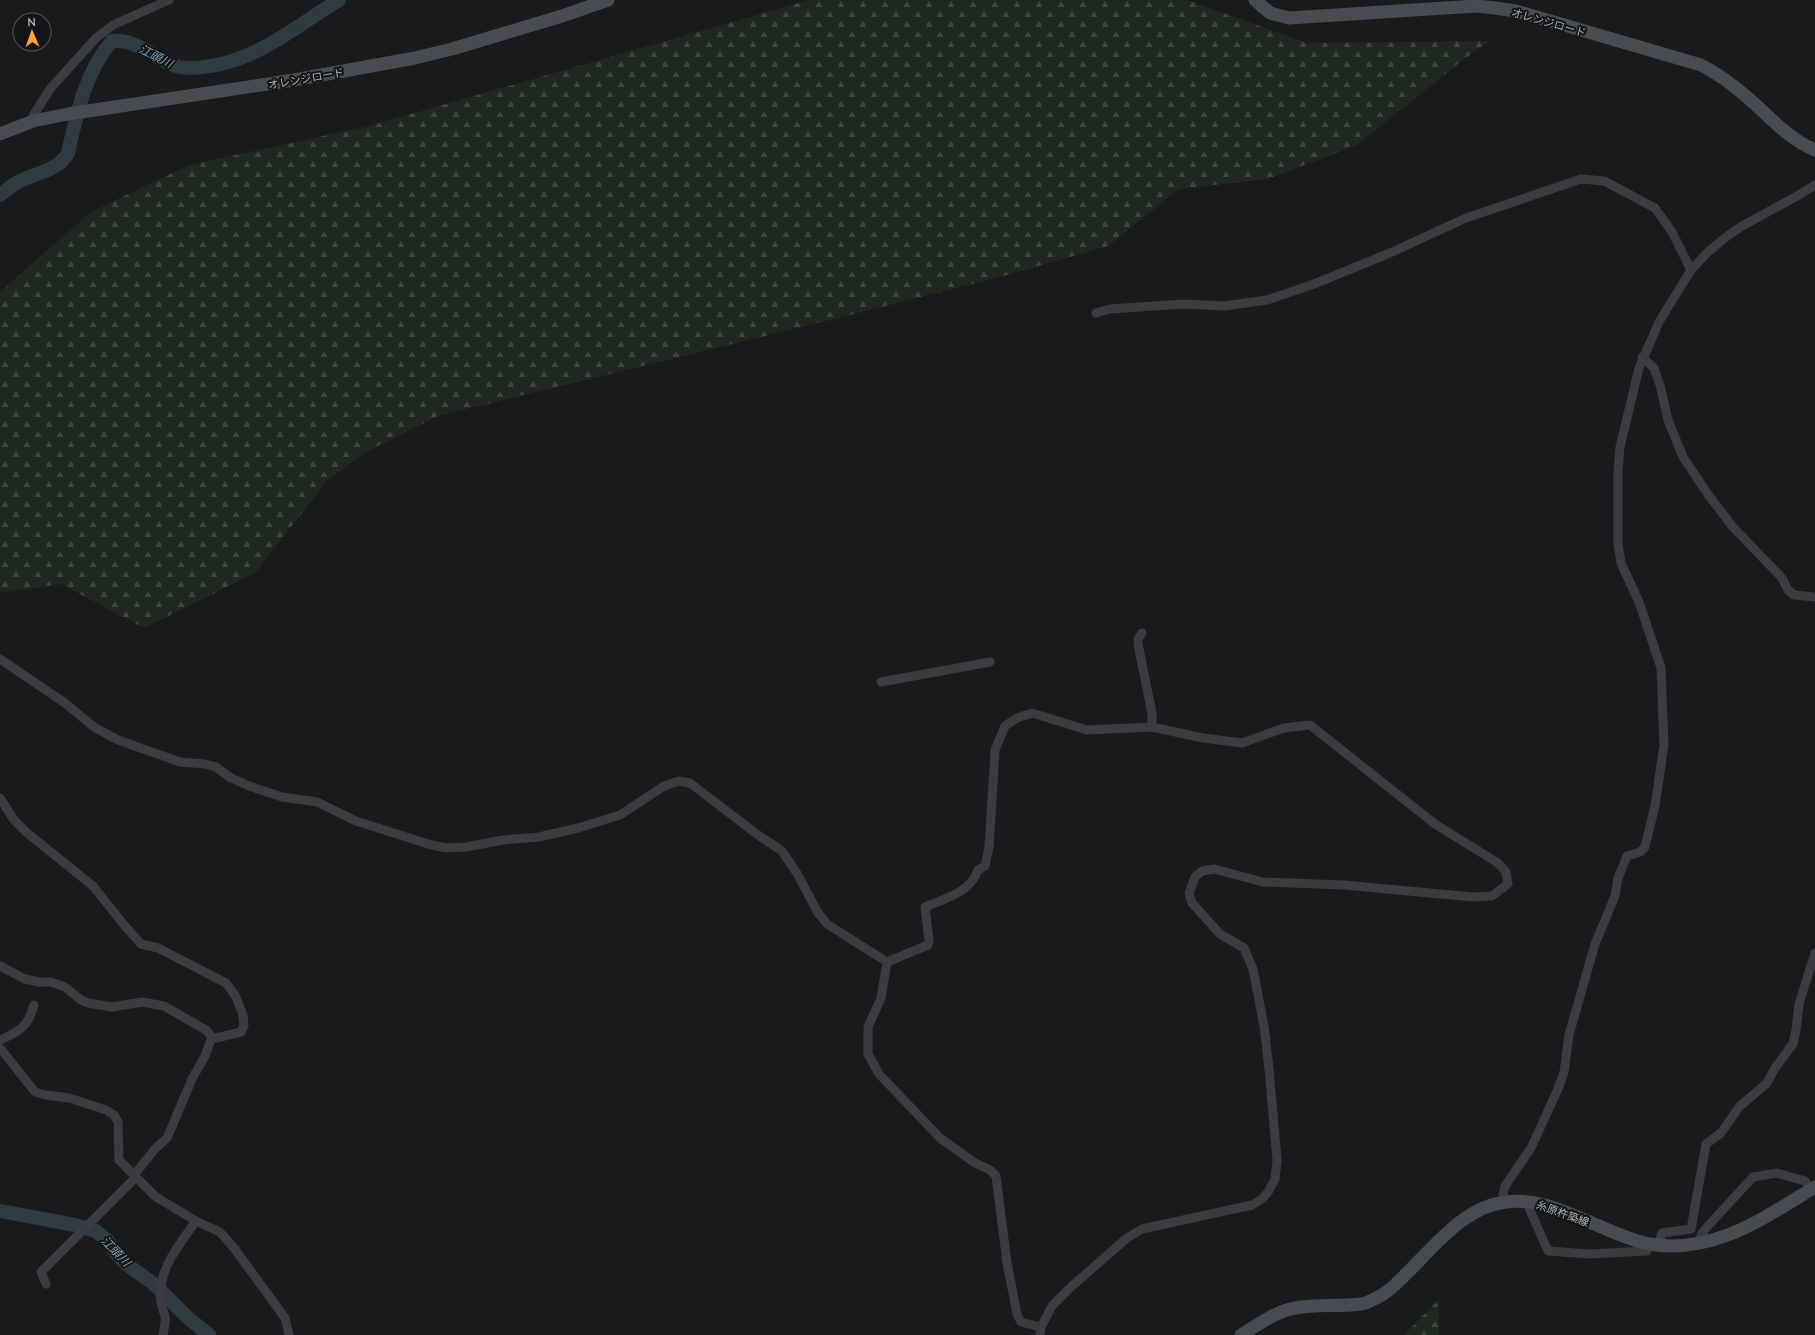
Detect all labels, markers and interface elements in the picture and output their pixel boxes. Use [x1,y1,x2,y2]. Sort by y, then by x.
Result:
street label: オレンジロード [1510,5,1588,39]
north arrow [12,12,52,52]
text: N [27,15,36,28]
water label: 江頭川 [137,41,177,72]
street label: オレンジロード [267,65,345,91]
street label: 糸原杵築線 [1535,1197,1591,1229]
water label: 江頭川 [98,1233,135,1271]

